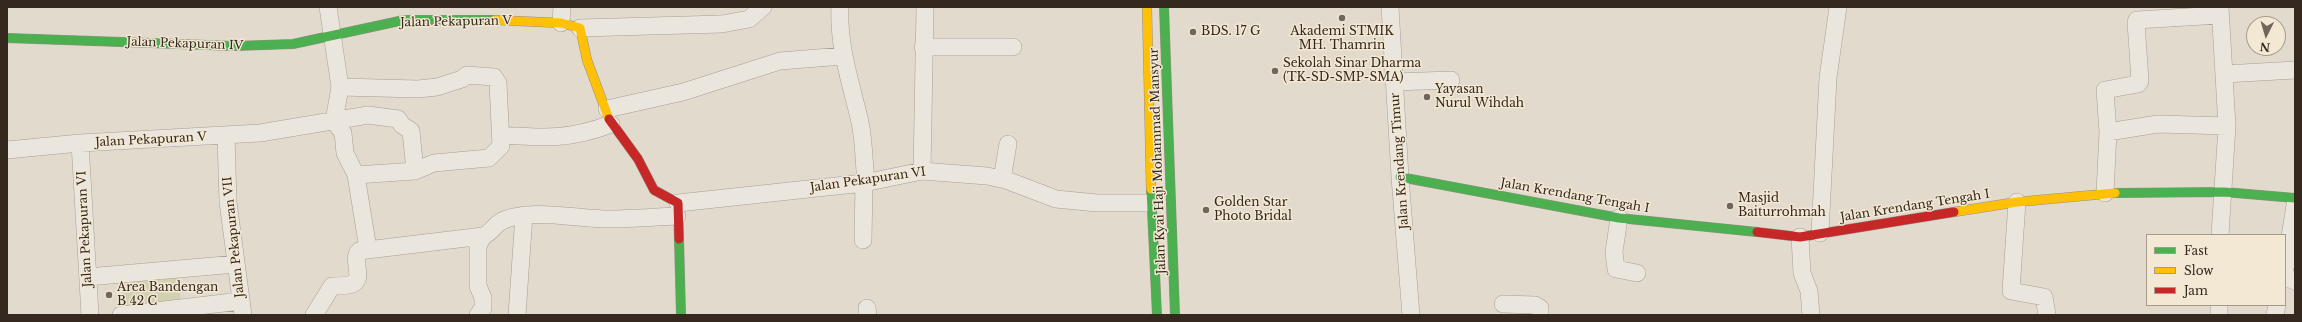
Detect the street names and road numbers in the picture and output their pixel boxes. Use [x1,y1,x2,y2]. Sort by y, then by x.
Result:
street label: Jalan Pekapuran V [400,14,512,30]
street label: Jalan Pekapuran IV [126,35,244,53]
street label: Jalan Kyai Haji Mohammad Mansyur [1147,48,1169,274]
street label: Jalan Krendang Timur [1388,92,1412,230]
street label: Jalan Pekapuran V [95,130,207,150]
street label: Jalan Pekapuran VI [809,165,927,195]
street label: Jalan Pekapuran VI [75,170,95,288]
street label: Jalan Pekapuran VII [220,176,248,298]
street label: Jalan Krendang Tengah I [1499,176,1651,216]
street label: Jalan Krendang Tengah I [1839,187,1991,225]

